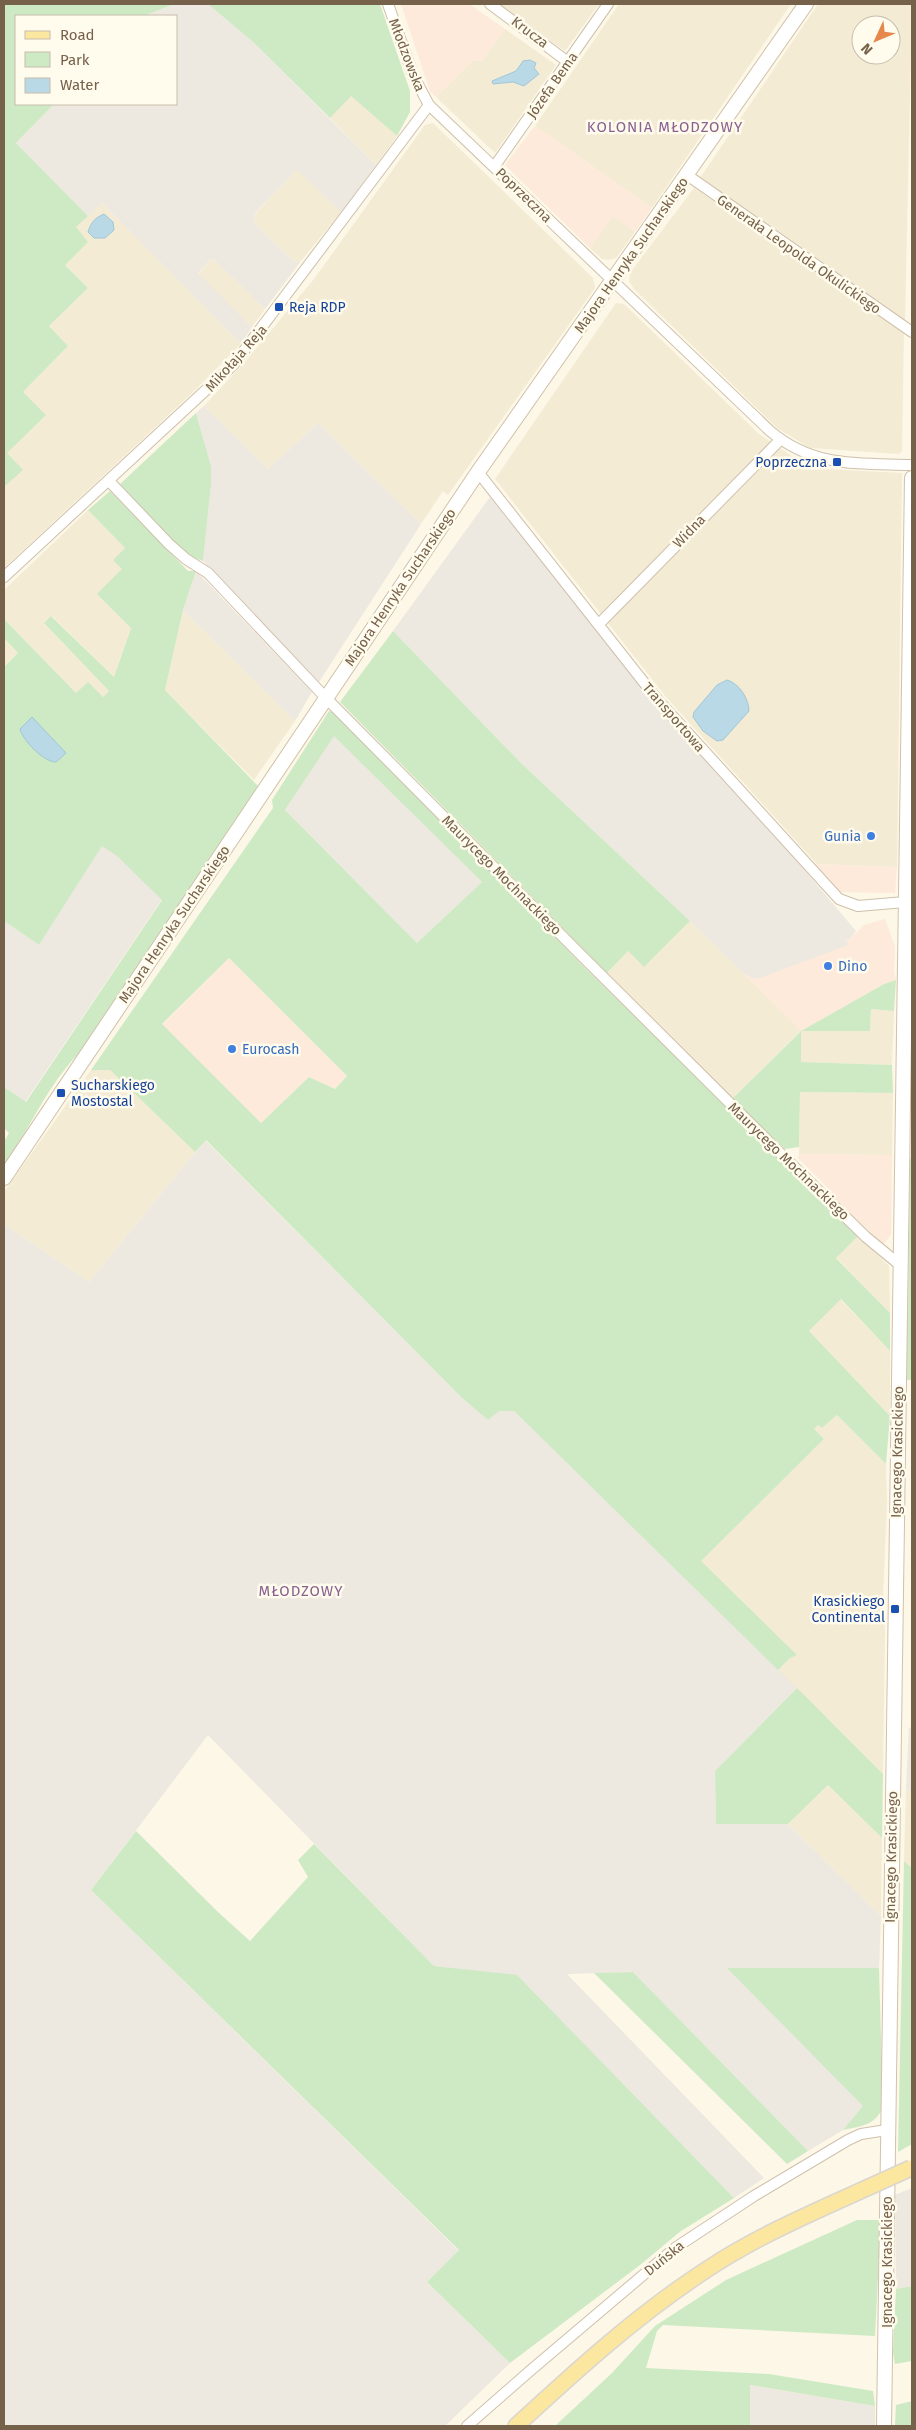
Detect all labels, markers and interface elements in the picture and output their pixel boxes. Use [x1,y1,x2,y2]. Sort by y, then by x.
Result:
street label: Krucza [508,13,552,52]
legend [15,15,178,105]
north arrow [851,15,901,65]
street label: Młodzowska [385,16,428,94]
text: Road [60,26,95,44]
text: N [858,39,876,58]
street label: Józefa Bema [523,49,582,122]
text: Park [60,51,90,69]
text: Water [60,76,99,94]
district label: KOLONIA MŁODZOWY [587,118,743,136]
street label: Poprzeczna [492,164,555,226]
street label: Majora Henryka Sucharskiego [571,174,692,337]
street label: Generała Leopolda Okulickiego [713,191,884,318]
place label: Reja RDP [289,299,346,316]
marker: Reja RDP [273,301,285,313]
street label: Mikołaja Reja [202,321,271,395]
place label: Poprzeczna [755,454,827,471]
marker: Poprzeczna [831,456,843,468]
street label: Majora Henryka Sucharskiego [341,505,460,669]
street label: Widna [669,511,709,552]
street label: Transportowa [639,679,708,756]
street label: Maurycego Mochnackiego [438,812,565,939]
place label: Gunia [824,828,861,845]
marker: Gunia [865,830,877,842]
street label: Majora Henryka Sucharskiego [115,842,234,1006]
place label: Dino [838,958,867,975]
marker: Dino [822,960,834,972]
place label: Eurocash [242,1041,299,1058]
marker: Eurocash [226,1043,238,1055]
place label: Sucharskiego Mostostal [71,1077,155,1110]
marker: Sucharskiego Mostostal [55,1087,67,1099]
street label: Maurycego Mochnackiego [724,1099,853,1224]
street label: Ignacego Krasickiego [888,1386,907,1518]
district label: MŁODZOWY [259,1582,343,1600]
place label: Krasickiego Continental [811,1593,885,1626]
marker: Krasickiego Continental [889,1603,901,1615]
street label: Ignacego Krasickiego [882,1791,901,1923]
street label: Ignacego Krasickiego [879,2196,896,2328]
street label: Duńska [641,2237,688,2280]

